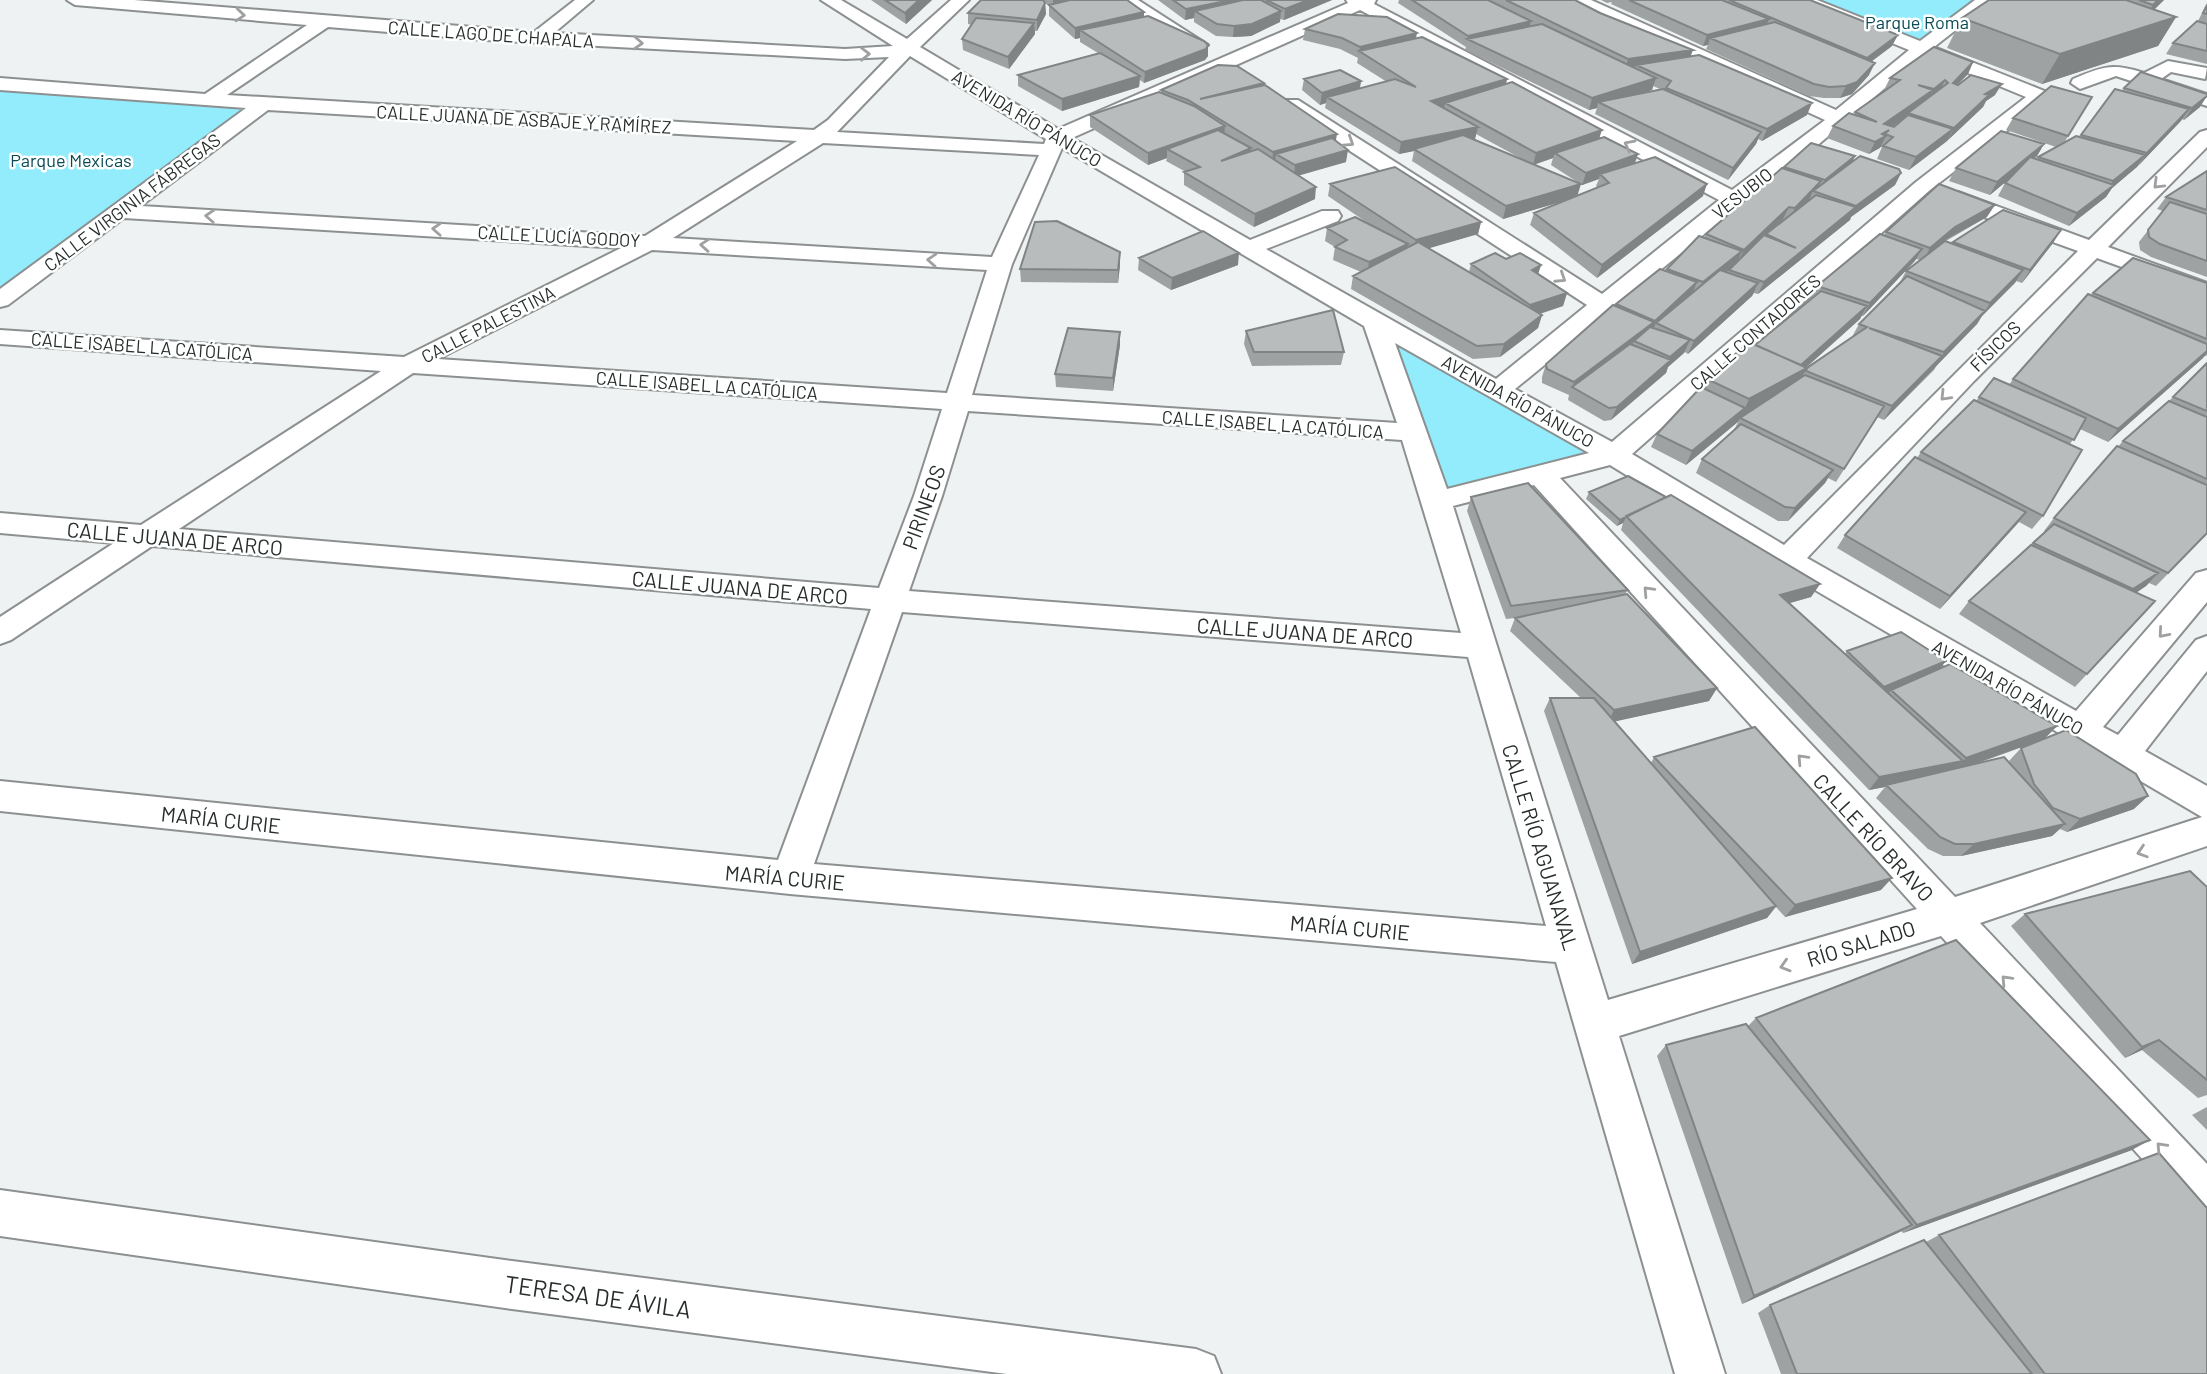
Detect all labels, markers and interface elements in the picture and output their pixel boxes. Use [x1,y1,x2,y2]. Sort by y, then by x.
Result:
one-way arrow [235,7,246,22]
park label: Parque Roma [1865,11,1969,33]
street label: CALLE LAGO DE CHAPALA [387,16,595,52]
one-way arrow [633,36,644,51]
one-way arrow [861,46,871,62]
street label: AVENIDA RÍO PÁNUCO [948,65,1106,171]
street label: CALLE JUANA DE ASBAJE Y RAMÍREZ [376,100,672,138]
street label: CALLE VIRGINIA FÁBREGAS [39,128,225,276]
one-way arrow [1342,133,1355,146]
one-way arrow [1624,139,1636,153]
park label: Parque Mexicas [10,149,132,171]
street label: VESUBIO [1707,163,1777,223]
one-way arrow [2154,175,2167,188]
one-way arrow [204,209,215,224]
street label: CALLE LUCÍA GODOY [477,221,641,251]
one-way arrow [431,222,442,237]
one-way arrow [699,237,710,252]
one-way arrow [926,252,937,267]
street label: CALLE CONTADORES [1685,269,1825,395]
one-way arrow [1554,270,1567,283]
street label: CALLE PALESTINA [417,281,559,367]
street label: FÍSICOS [1965,316,2025,376]
street label: CALLE ISABEL LA CATÓLICA [30,327,254,365]
street label: AVENIDA RÍO PÁNUCO [1438,350,1598,452]
street label: CALLE ISABEL LA CATÓLICA [595,366,819,404]
one-way arrow [1941,388,1954,401]
street label: CALLE ISABEL LA CATÓLICA [1161,405,1385,443]
street label: PIRINEOS [896,461,950,553]
street label: CALLE JUANA DE ARCO [66,516,284,560]
street label: CALLE JUANA DE ARCO [631,565,849,609]
one-way arrow [1644,586,1657,599]
street label: CALLE JUANA DE ARCO [1196,612,1414,652]
one-way arrow [2159,625,2171,638]
street label: AVENIDA RÍO PÁNUCO [1929,635,2087,739]
street label: CALLE RÍO AGUANAVAL [1498,741,1584,953]
one-way arrow [1798,754,1811,767]
street label: CALLE RÍO BRAVO [1808,768,1940,906]
street label: MARÍA CURIE [160,800,282,838]
one-way arrow [2137,844,2149,858]
street label: MARÍA CURIE [724,859,846,895]
street label: MARÍA CURIE [1289,909,1411,945]
street label: RÍO SALADO [1804,915,1918,971]
one-way arrow [1780,957,1792,972]
one-way arrow [2002,975,2014,988]
one-way arrow [2156,1142,2169,1155]
street label: TERESA DE ÁVILA [503,1269,693,1323]

